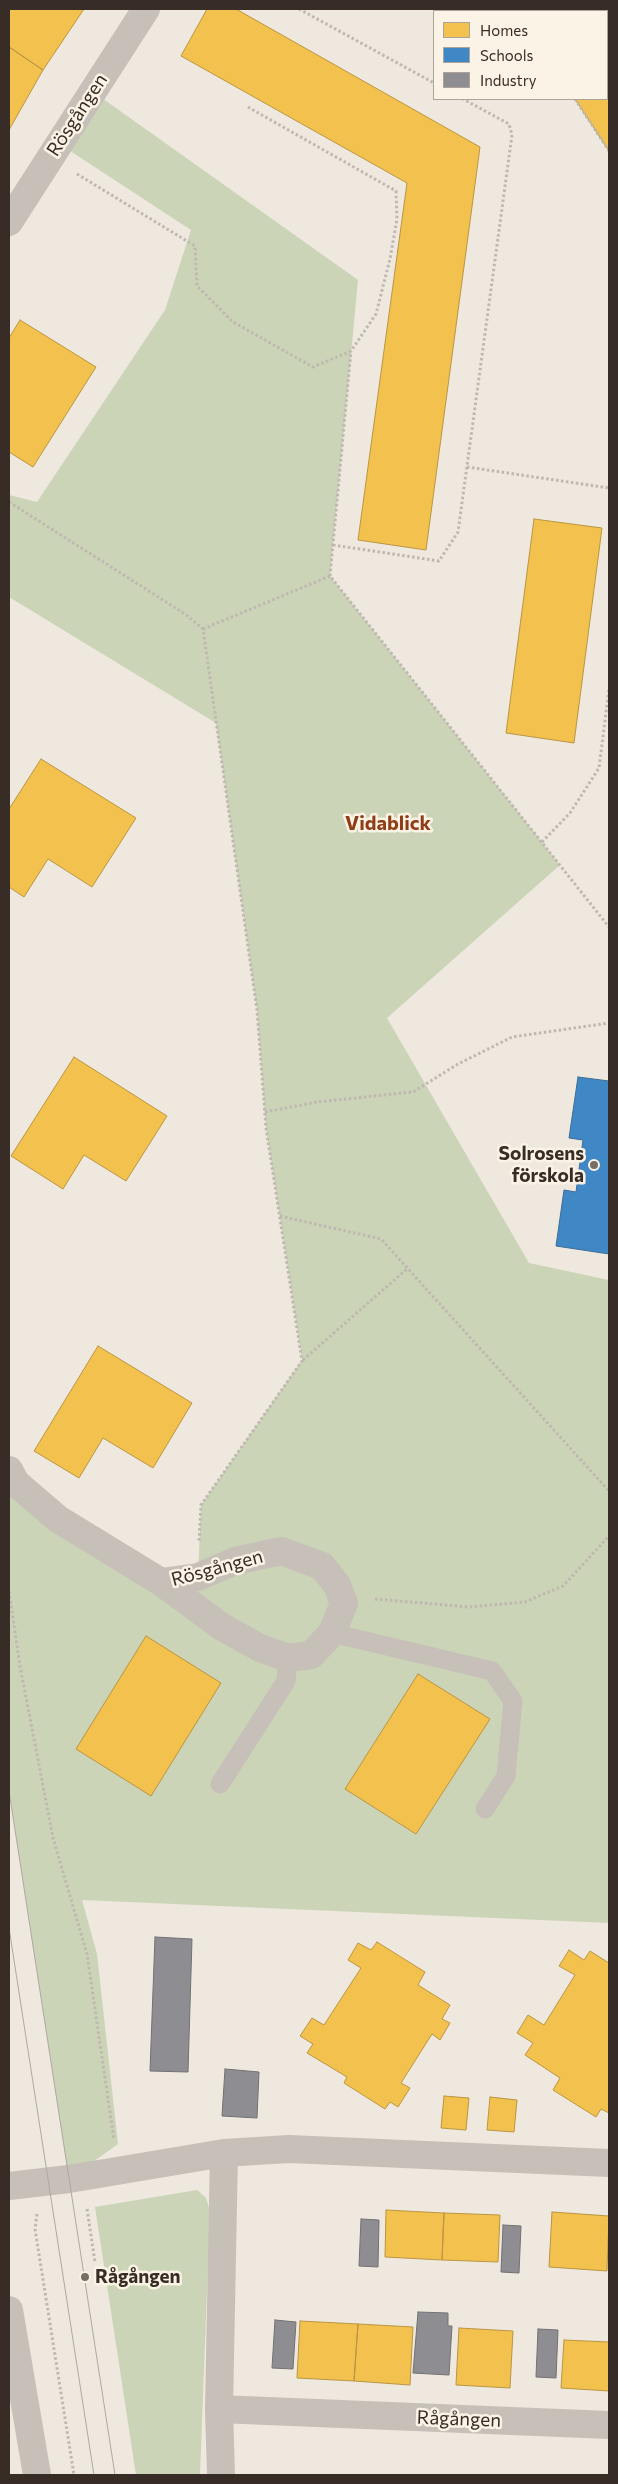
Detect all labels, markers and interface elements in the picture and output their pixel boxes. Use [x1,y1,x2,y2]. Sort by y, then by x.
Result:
legend [433,10,608,100]
text: Homes [480,21,528,39]
text: Schools [480,46,533,64]
street label: Rösgången [42,69,112,161]
text: Industry [480,71,537,89]
district label: Vidablick [345,811,431,835]
place label: Solrosens förskola [499,1143,584,1187]
marker: Solrosens förskola [588,1159,600,1171]
street label: Rösgången [169,1545,265,1591]
place label: Rågången [95,2266,180,2288]
marker: Rågången [79,2271,91,2283]
street label: Rågången [416,2406,502,2432]

